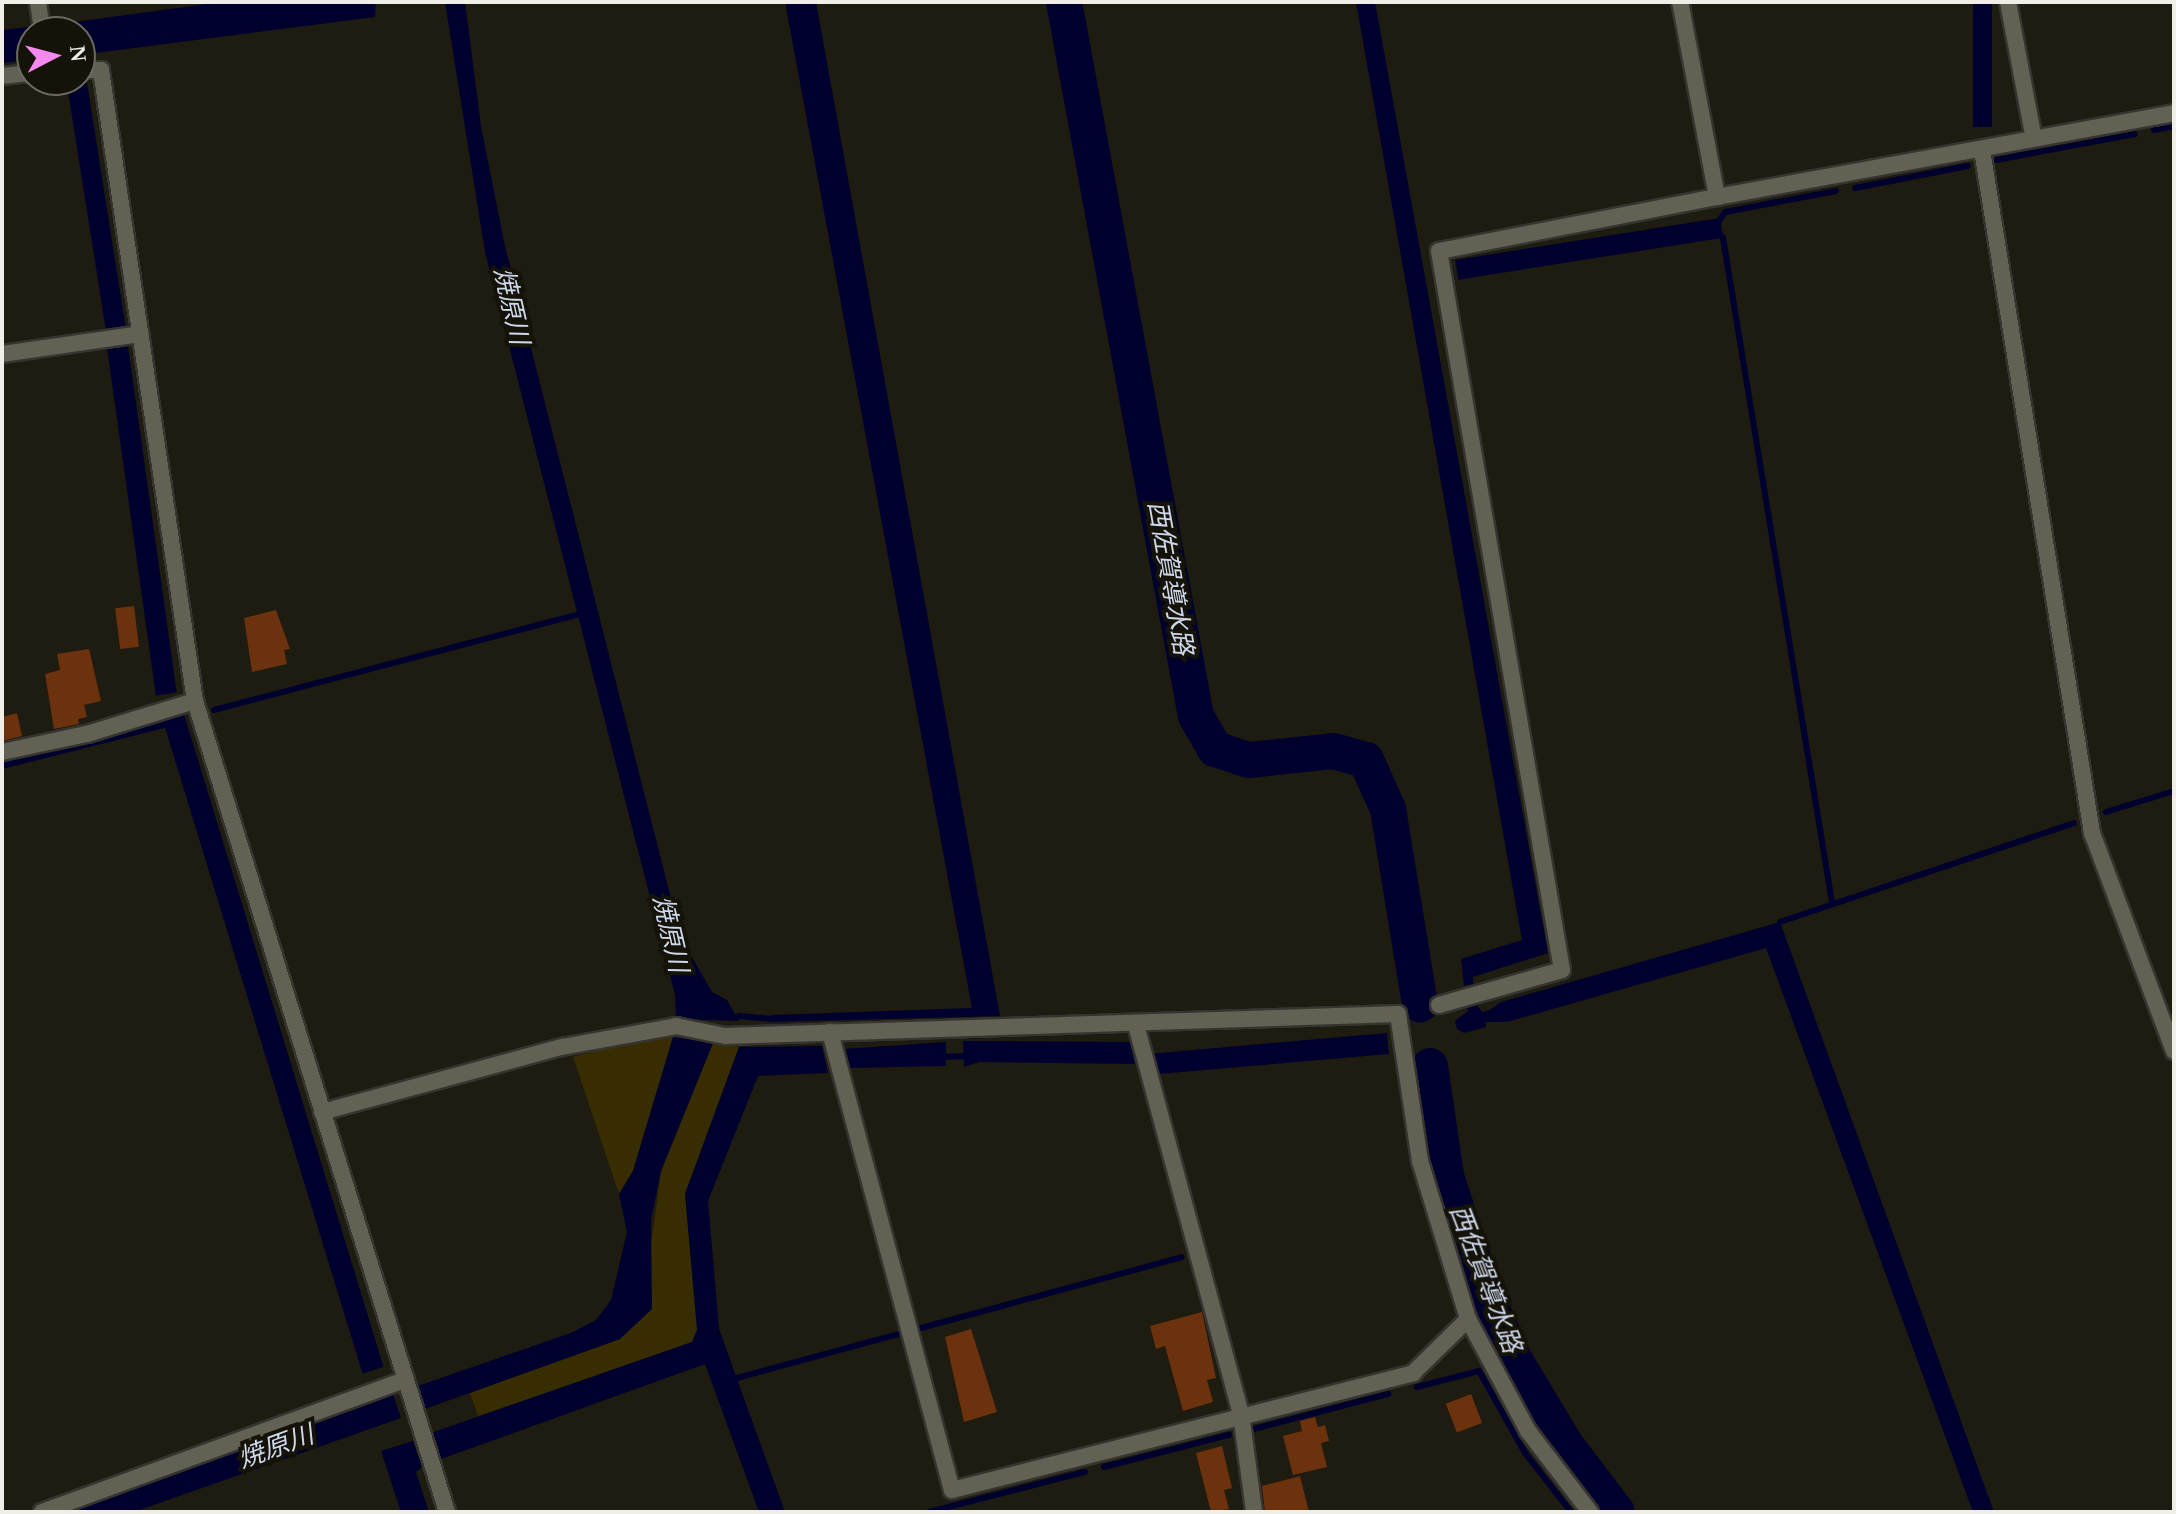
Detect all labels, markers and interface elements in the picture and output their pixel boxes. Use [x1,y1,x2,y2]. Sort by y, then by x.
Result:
north arrow [16,16,96,96]
text: N [65,44,92,63]
water label: 焼原川 [487,264,535,348]
water label: 西佐賀導水路 [1141,498,1199,658]
water label: 焼原川 [646,892,694,976]
water label: 西佐賀導水路 [1442,1201,1528,1357]
water label: 焼原川 [234,1419,318,1475]

